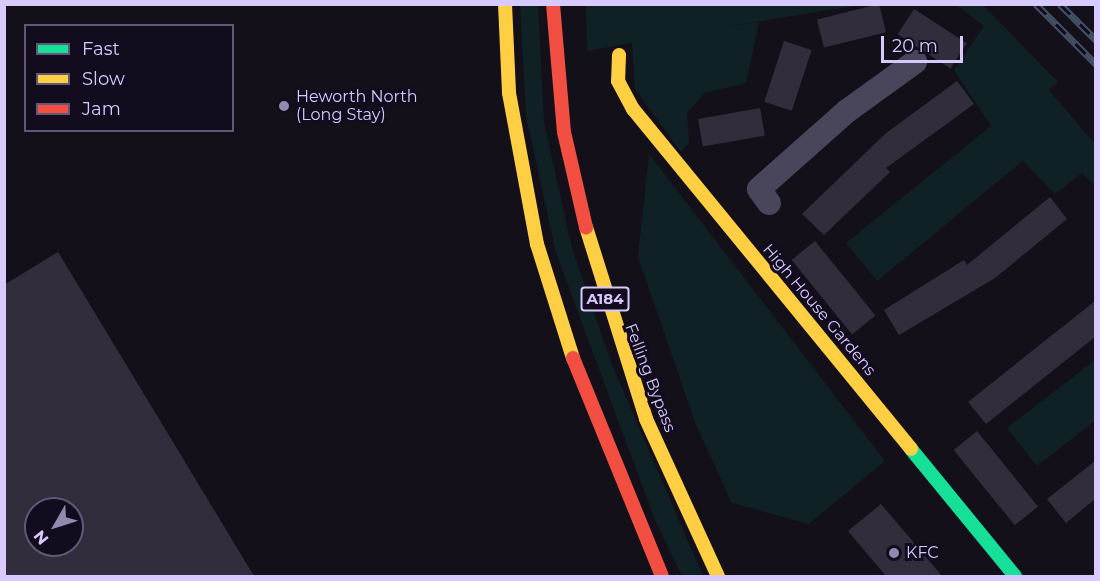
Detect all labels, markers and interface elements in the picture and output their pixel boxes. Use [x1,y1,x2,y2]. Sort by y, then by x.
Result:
legend [24,24,234,132]
scale bar [884,24,966,62]
text: 20 m [892,35,938,57]
text: Fast [82,38,120,60]
text: Slow [82,68,125,90]
place label: Heworth North (Long Stay) [296,87,418,125]
text: Jam [82,98,121,120]
marker: Heworth North (Long Stay) [277,99,291,113]
street label: High House Gardens [758,240,880,380]
road number: A184 [580,287,630,311]
street label: Felling Bypass [620,321,680,435]
north arrow [24,497,84,557]
text: N [30,526,53,548]
place label: KFC [906,543,939,563]
marker: KFC [887,546,901,560]

